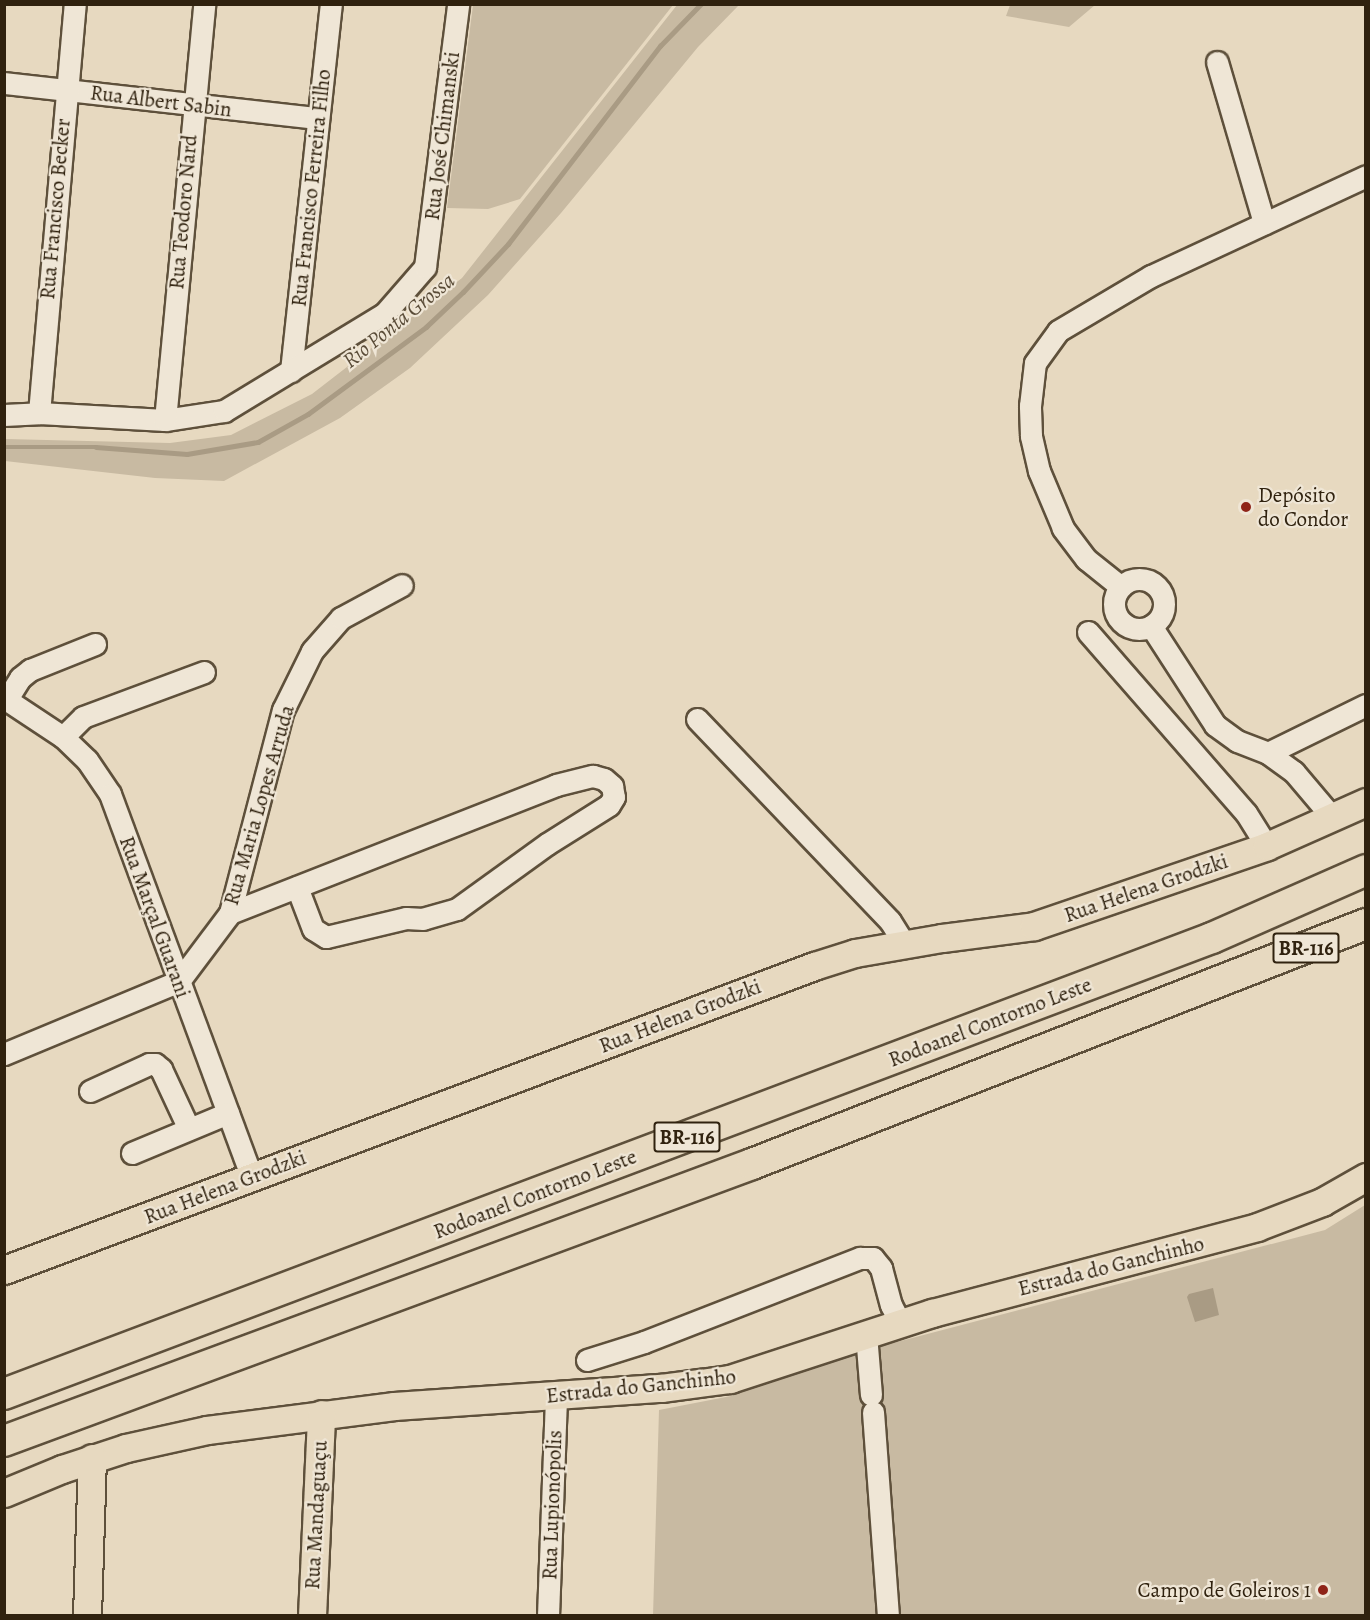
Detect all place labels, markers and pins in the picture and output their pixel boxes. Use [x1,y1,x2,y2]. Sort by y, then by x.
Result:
place label: Depósito do Condor [1258,482,1348,532]
marker: Depósito do Condor [1239,500,1253,514]
place label: Campo de Goleiros 1 [1137,1577,1311,1603]
marker: Campo de Goleiros 1 [1316,1583,1330,1597]

